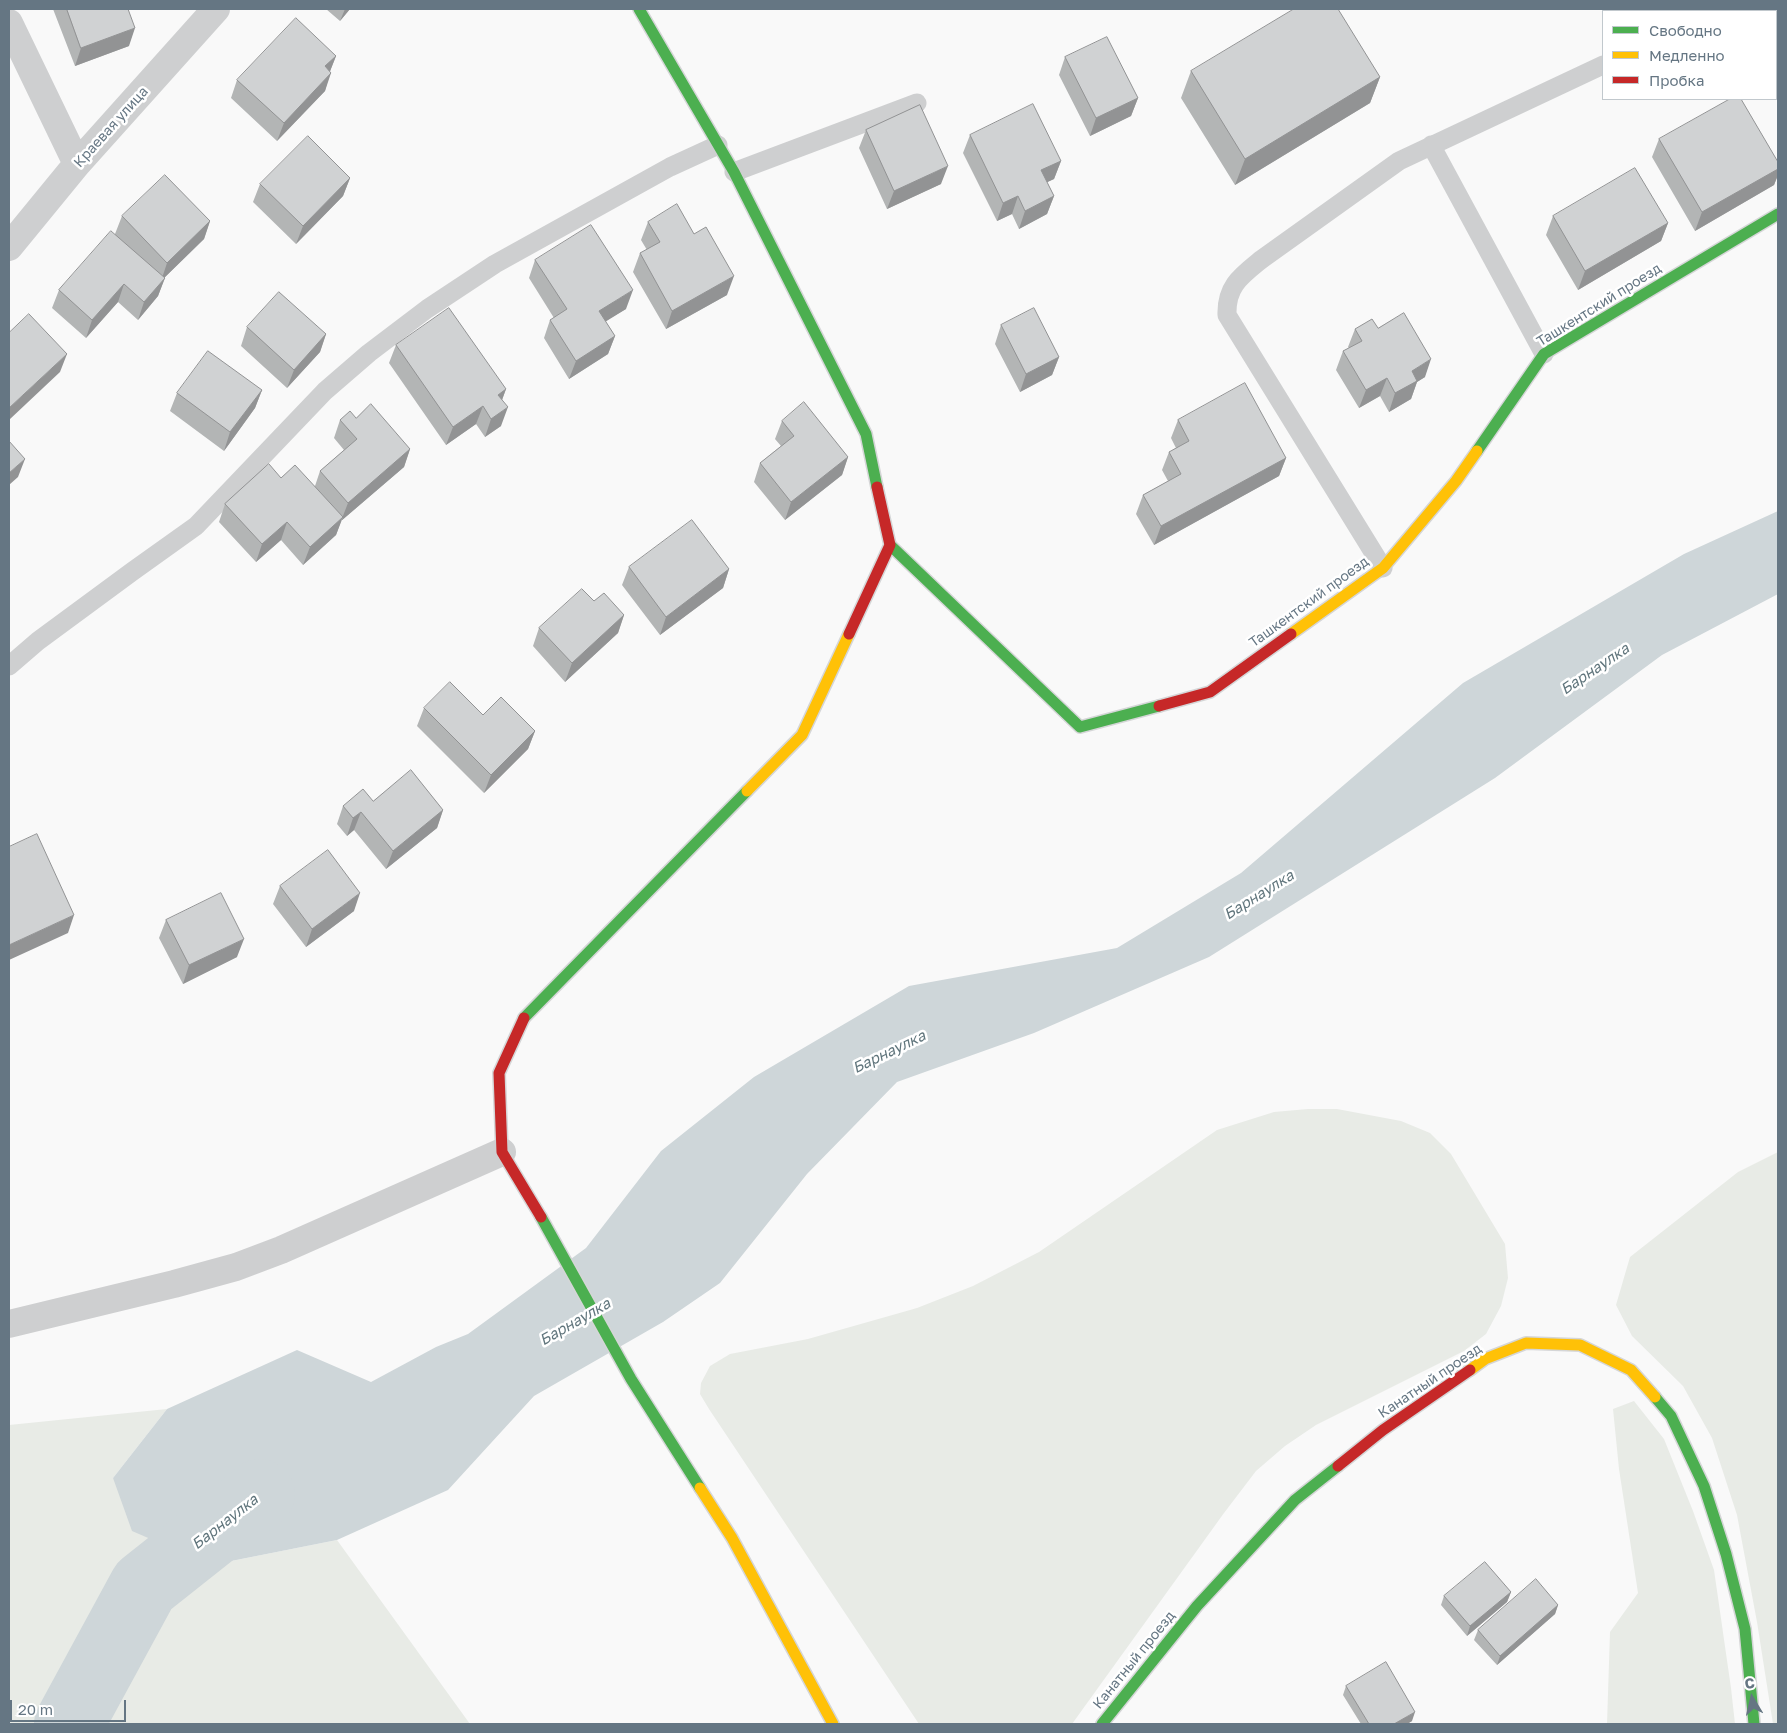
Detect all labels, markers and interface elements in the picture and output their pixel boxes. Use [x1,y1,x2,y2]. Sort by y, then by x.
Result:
legend [1602,10,1777,100]
text: Свободно [1649,21,1722,39]
text: Медленно [1649,46,1725,64]
text: Пробка [1649,71,1704,89]
street label: Краевая улица [70,83,152,171]
street label: Ташкентский проезд [1534,260,1664,350]
street label: Ташкентский проезд [1246,553,1372,651]
water label: Барнаулка [1557,639,1633,699]
water label: Барнаулка [1221,866,1297,924]
water label: Барнаулка [850,1027,928,1077]
water label: Барнаулка [536,1294,614,1350]
street label: Канатный проезд [1375,1340,1485,1422]
water label: Барнаулка [188,1491,262,1553]
street label: Канатный проезд [1089,1608,1179,1712]
north arrow [1727,1673,1777,1723]
text: С [1743,1674,1756,1692]
scale bar [12,1690,129,1722]
text: 20 m [18,1700,53,1718]

